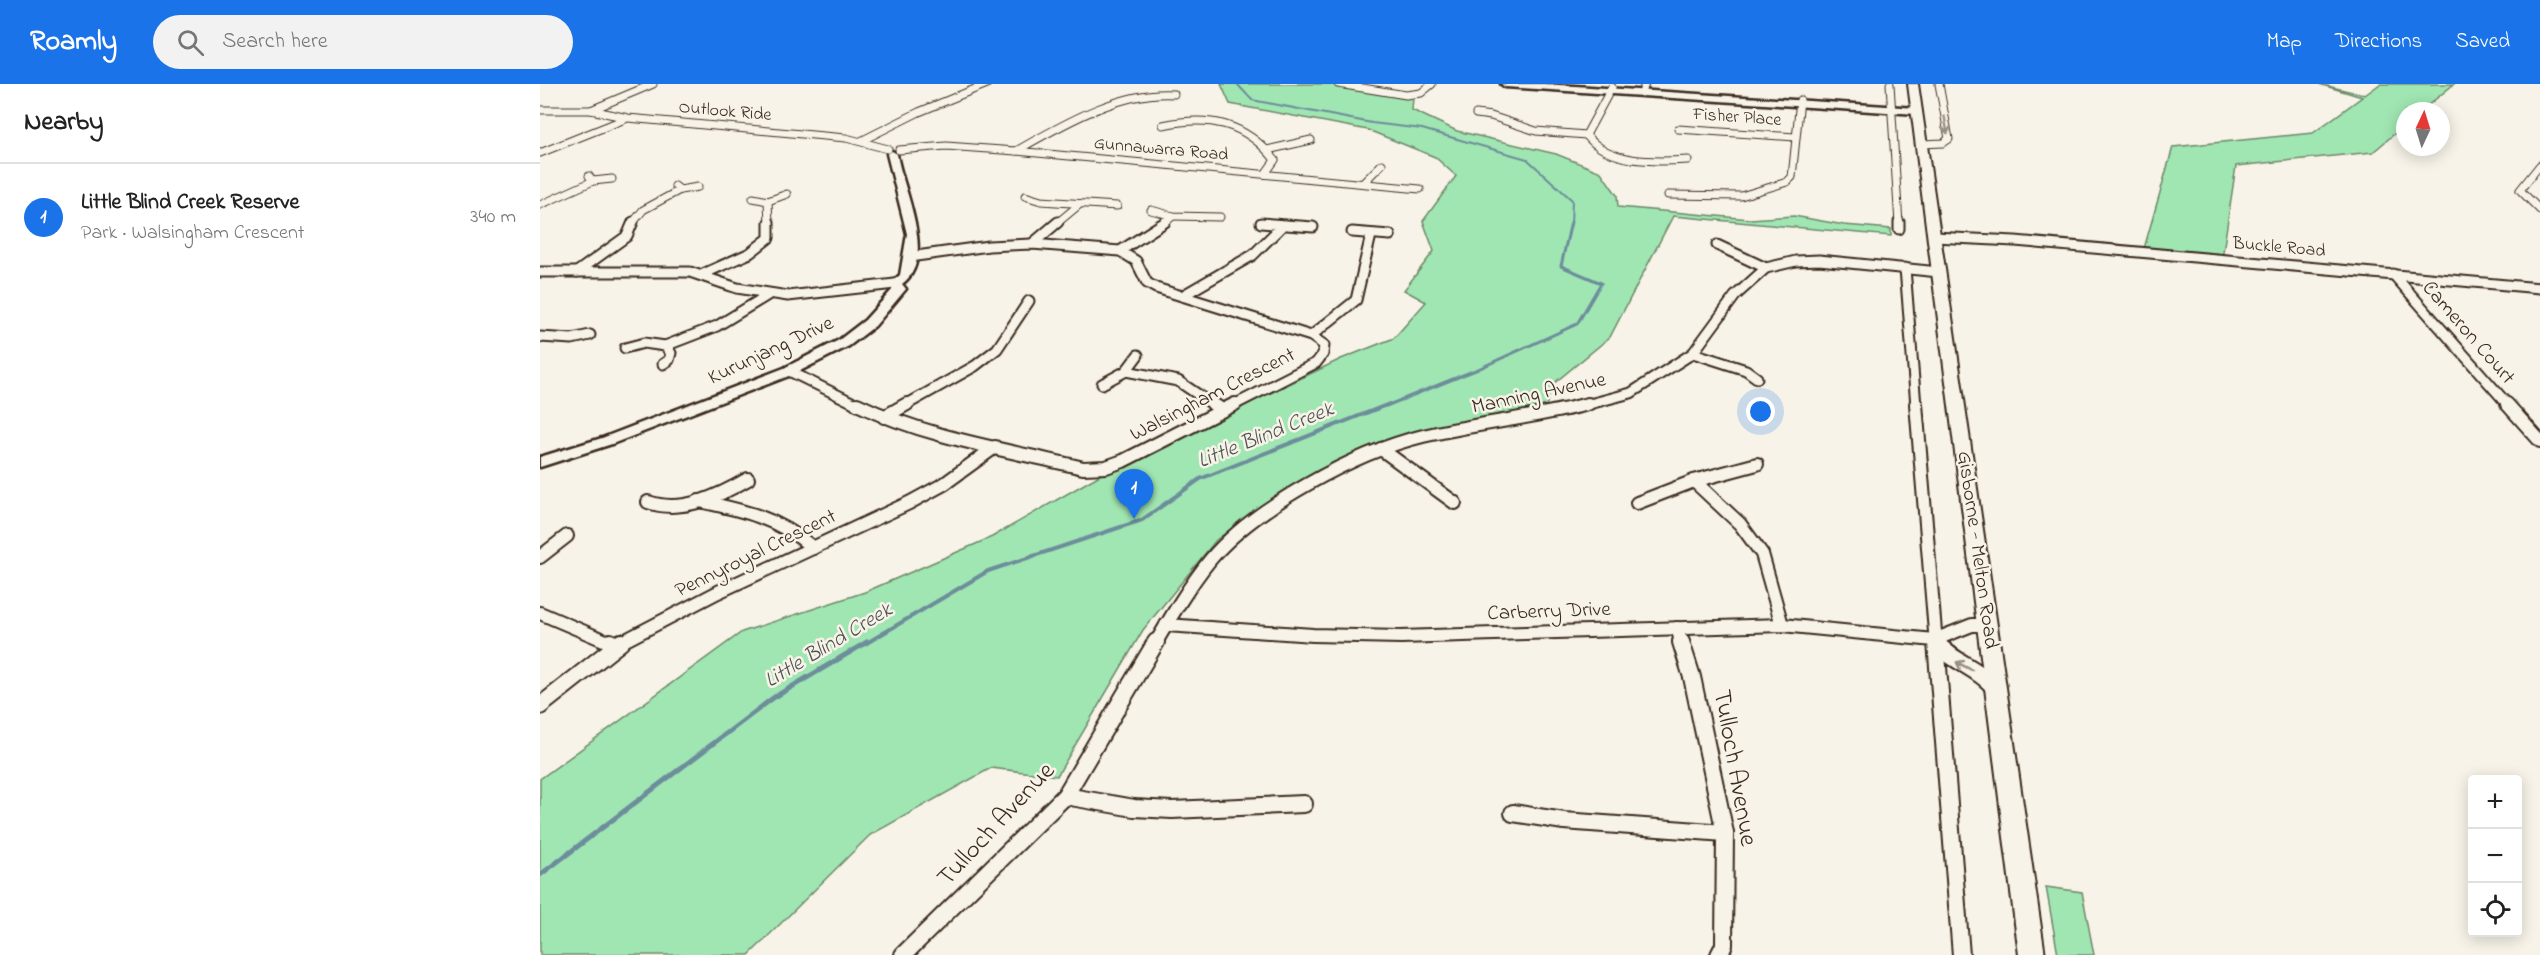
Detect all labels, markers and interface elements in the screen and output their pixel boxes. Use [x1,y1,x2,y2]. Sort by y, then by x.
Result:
search box [153,15,573,69]
text: Roamly [30,22,117,63]
icon: search [174,26,207,59]
text: Search here [222,26,328,58]
text: Map [2266,27,2302,57]
text: Directions [2335,27,2422,57]
text: Saved [2455,27,2510,57]
street label: Outlook Ride [678,95,773,129]
street label: Fisher Place [1691,102,1783,134]
north arrow [2396,102,2450,156]
text: Nearby [24,104,103,142]
one-way arrow [1941,115,1952,135]
street label: Gunnawarra Road [1093,131,1229,169]
text: Little Blind Creek Reserve [81,187,299,219]
text: 1 [40,203,47,232]
text: 340 m [470,203,516,232]
text: Park · Walsingham Crescent [81,219,304,248]
street label: Buckle Road [2231,231,2326,265]
street label: Cameron Court [2414,274,2522,392]
street label: Kurunjang Drive [703,309,840,395]
street label: Walsingham Crescent [1125,340,1302,451]
street label: Manning Avenue [1469,365,1610,425]
water label: Little Blind Creek [1193,394,1340,478]
your location [1746,397,1775,426]
street label: Gisborne - Melton Road [1948,449,2006,651]
pin: 1 [1114,470,1154,519]
street label: Pennyroyal Crescent [670,502,843,608]
water label: Little Blind Creek [759,594,900,697]
street label: Carberry Drive [1487,595,1612,631]
one-way arrow [1956,660,1974,671]
street label: Tulloch Avenue [1702,687,1767,850]
street label: Tulloch Avenue [929,754,1065,896]
map controls [2468,775,2522,937]
button: + [2468,775,2522,829]
button: − [2468,829,2522,883]
button: locate [2468,883,2522,937]

